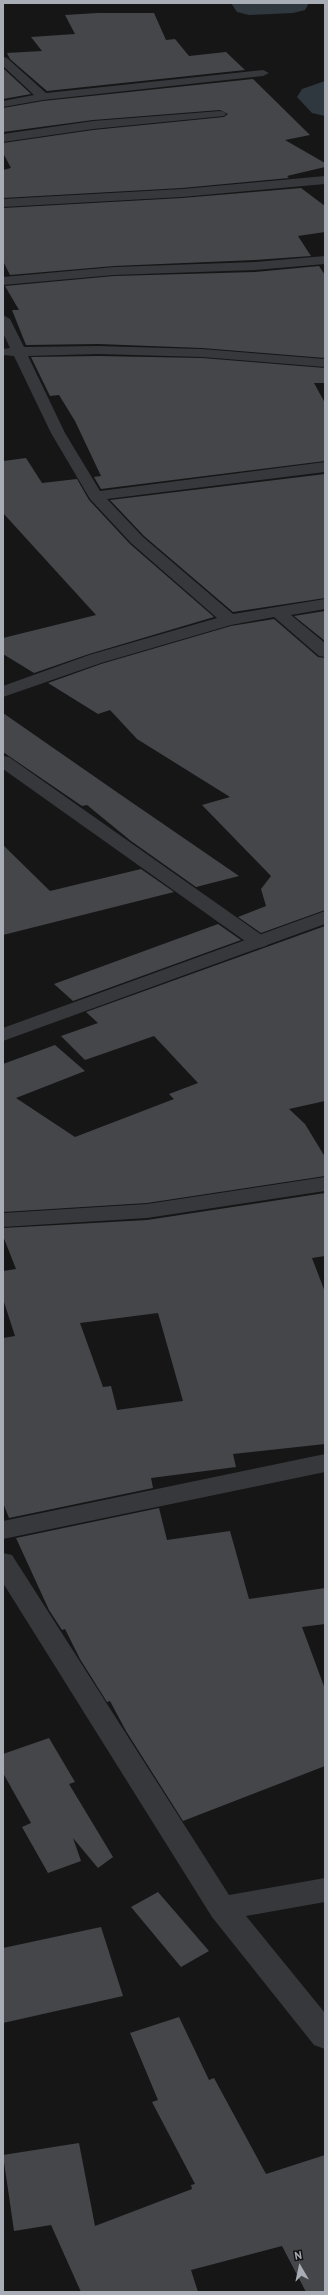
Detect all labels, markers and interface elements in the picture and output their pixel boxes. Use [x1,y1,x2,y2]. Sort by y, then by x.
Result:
north arrow [280,2247,320,2287]
text: N [293,2248,303,2263]

